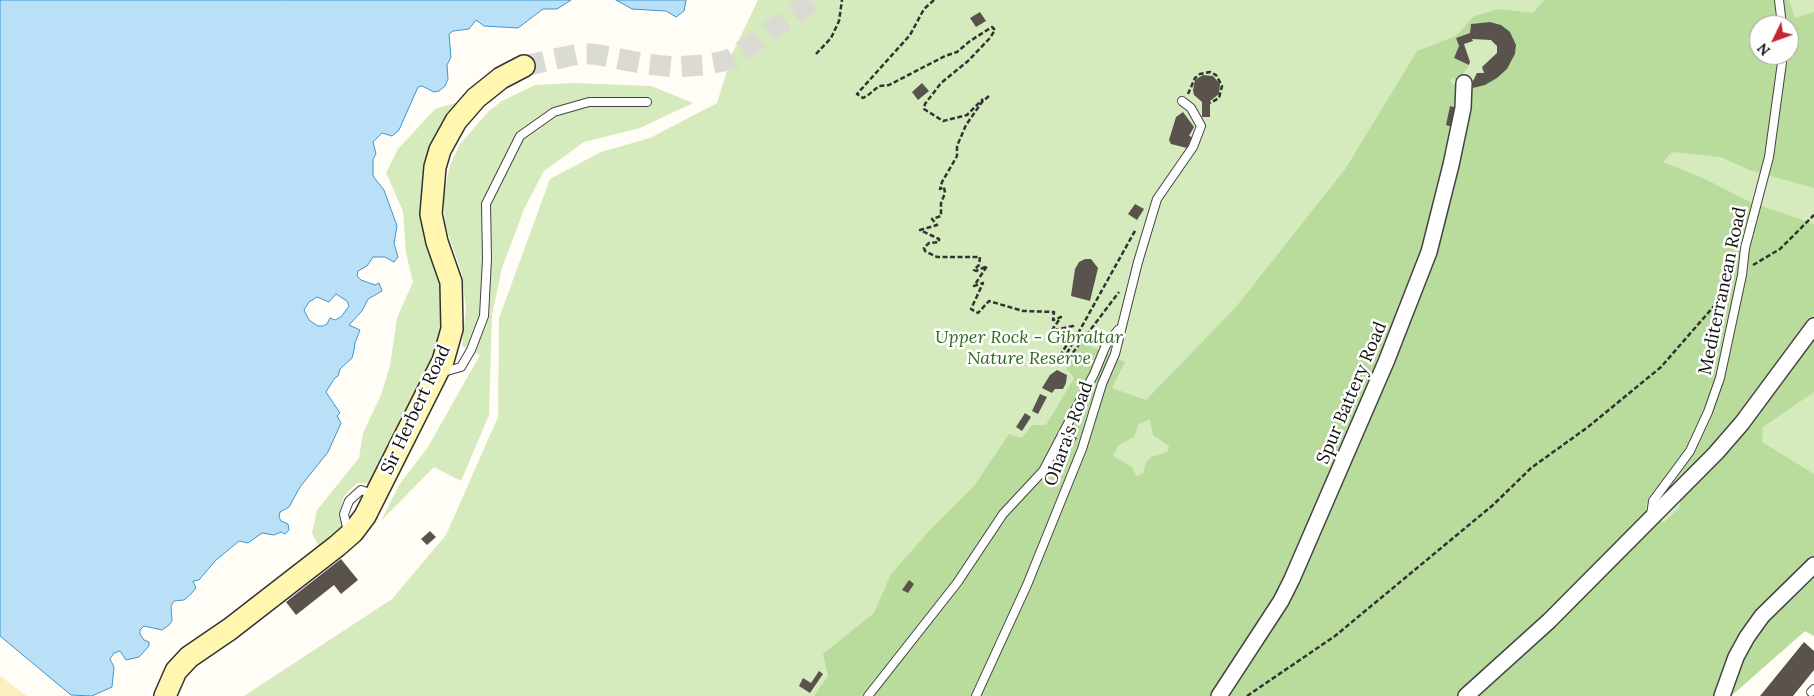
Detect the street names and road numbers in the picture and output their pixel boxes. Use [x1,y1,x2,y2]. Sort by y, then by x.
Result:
street label: Mediterranean Road [1695,205,1751,377]
street label: Spur Battery Road [1312,319,1392,467]
street label: Sir Herbert Road [377,342,455,478]
street label: Ohara's Road [1040,379,1098,489]

